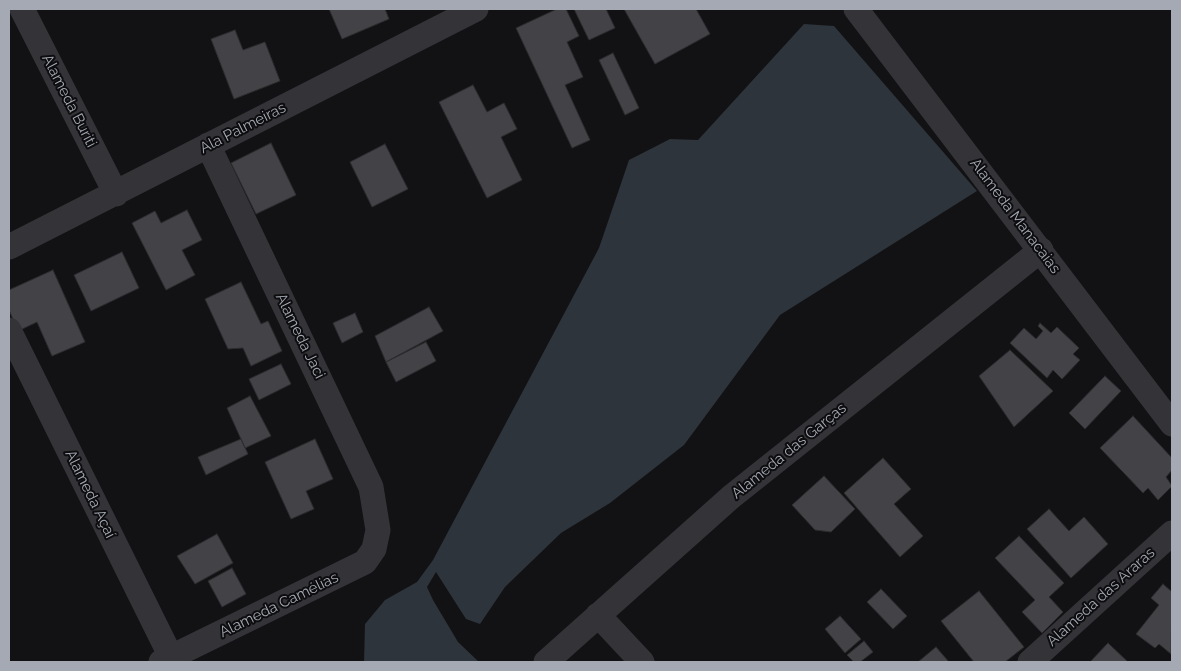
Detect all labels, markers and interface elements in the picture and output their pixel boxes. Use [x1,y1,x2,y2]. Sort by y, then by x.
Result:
street label: Alameda Buriti [38,51,100,151]
street label: Ala Palmeiras [197,99,289,157]
street label: Alameda Manacaias [966,155,1064,277]
street label: Alameda Jaci [272,290,328,382]
street label: Alameda das Garças [728,399,850,503]
street label: Alameda Açaí [61,447,119,541]
street label: Alameda das Araras [1043,544,1159,650]
street label: Alameda Camélias [217,568,341,642]

